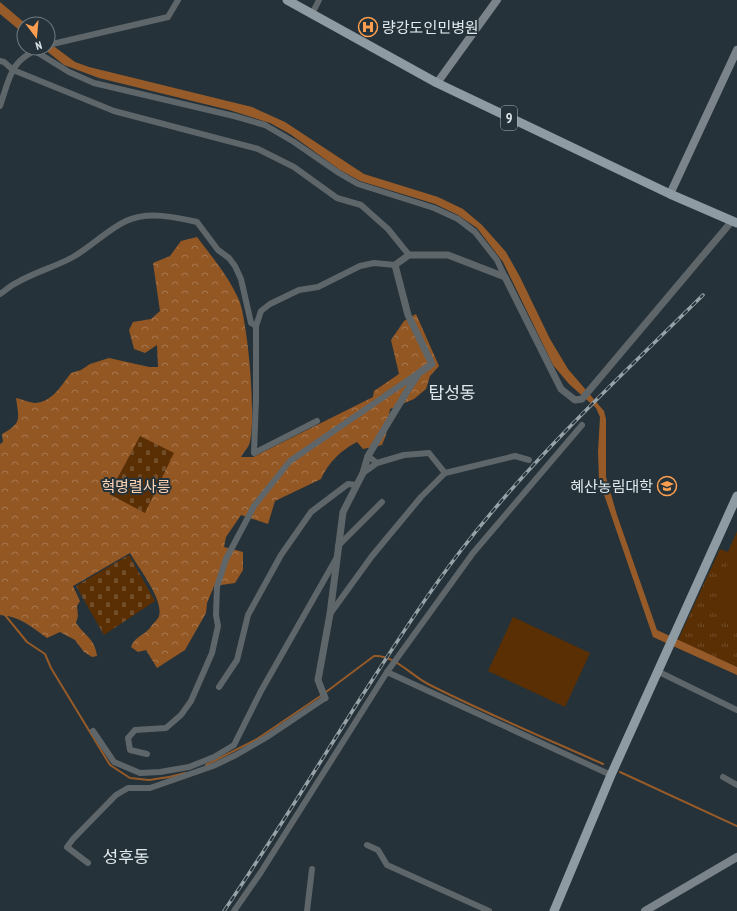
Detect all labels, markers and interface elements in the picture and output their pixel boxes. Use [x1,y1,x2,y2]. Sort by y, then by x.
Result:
north arrow [16,16,56,56]
hospital icon: 량강도인민병원 [357,16,379,38]
place label: 량강도인민병원 [382,18,479,37]
text: N [34,38,44,53]
road number: 9 [501,106,517,130]
district label: 탑성동 [429,382,475,404]
school or university icon: 혜산농림대학 [656,475,678,497]
park label: 혁명렬사릉 [101,477,171,496]
place label: 혜산농림대학 [570,477,653,496]
district label: 성후동 [103,846,149,868]

